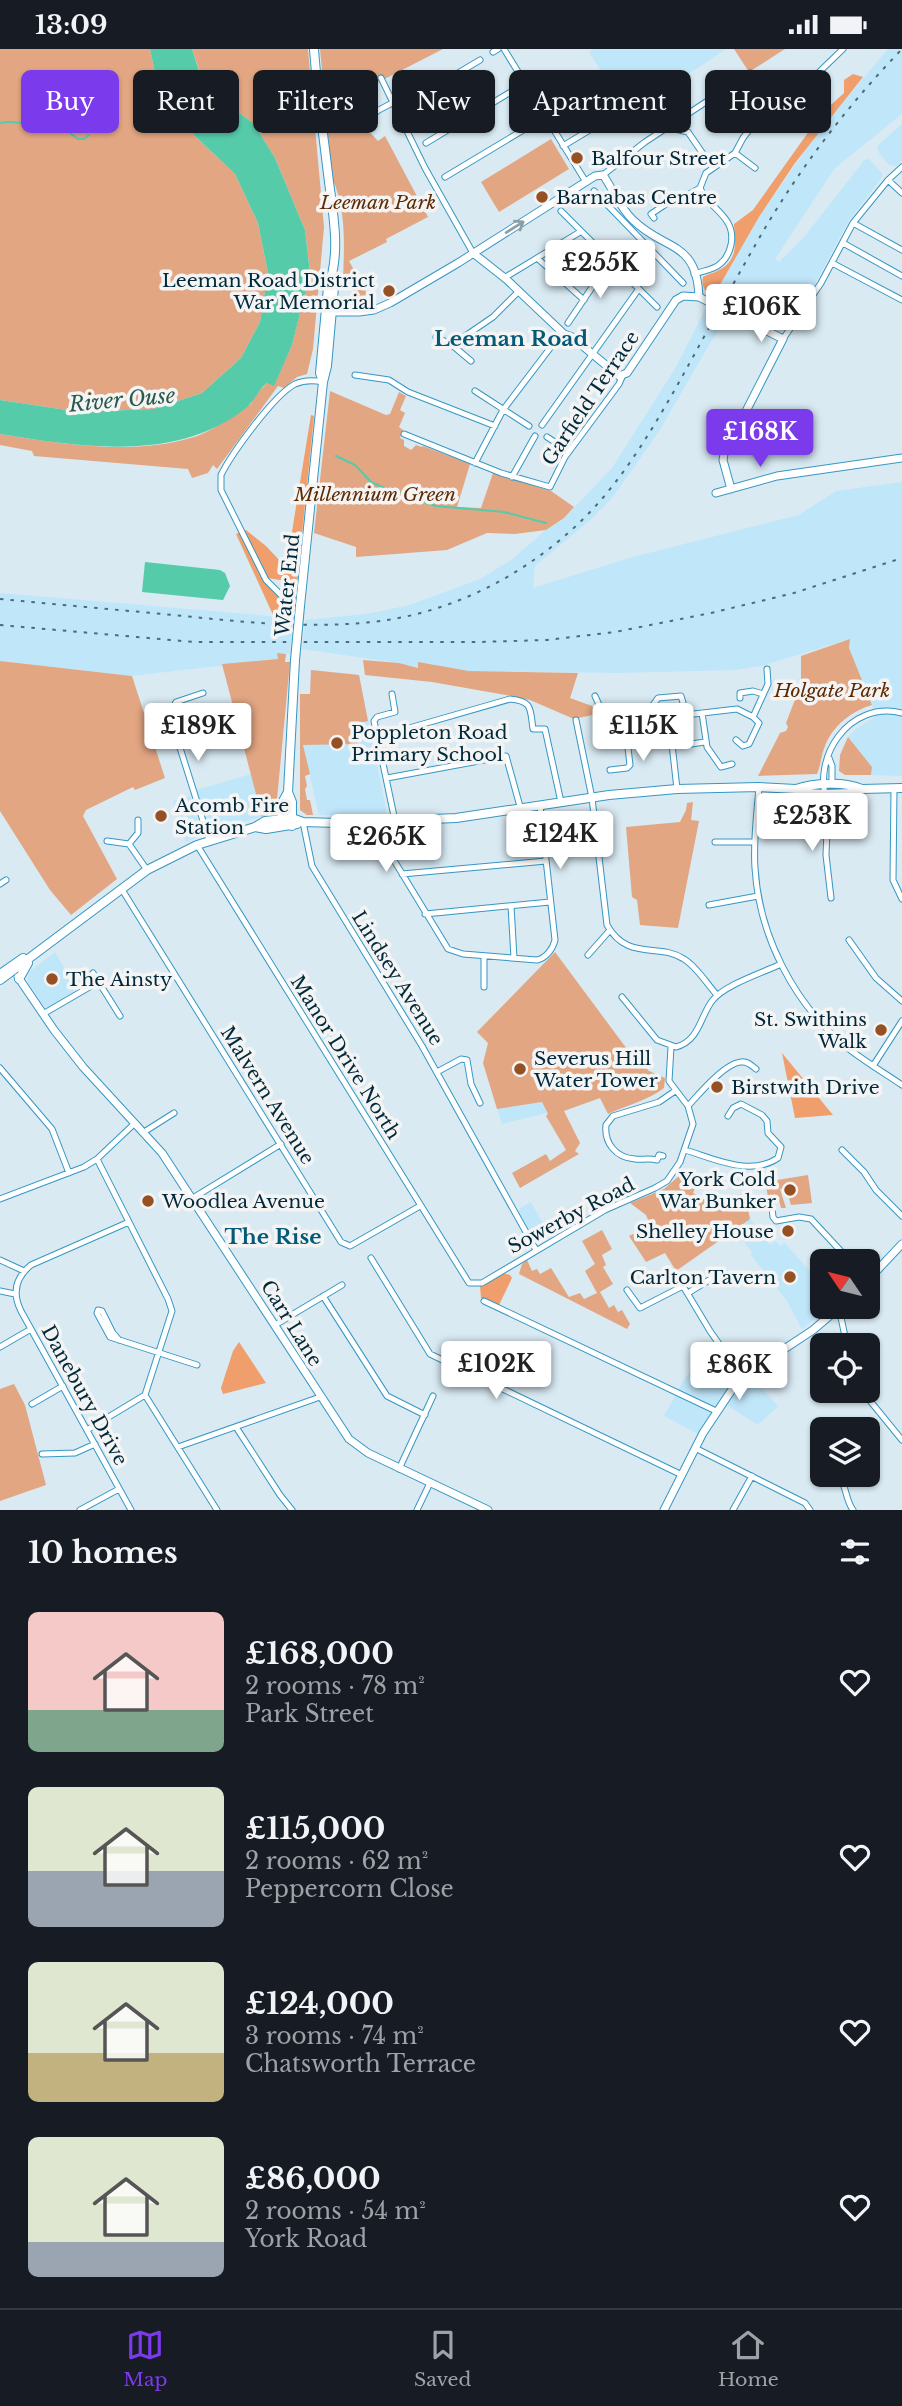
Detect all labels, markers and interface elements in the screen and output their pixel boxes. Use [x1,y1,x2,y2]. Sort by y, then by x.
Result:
text: 13:09 [35,9,107,41]
chip: Buy [21,70,119,133]
chip: Rent [133,70,239,133]
chip: Filters [253,70,378,133]
chip: New [392,70,495,133]
chip: Apartment [509,70,691,133]
chip: House [705,70,831,133]
place label: Balfour Street [591,147,727,170]
marker: Balfour Street [569,150,585,166]
place label: Barnabas Centre [556,186,717,209]
marker: Barnabas Centre [534,189,550,205]
park label: Leeman Park [319,191,436,214]
one-way arrow [505,219,524,234]
pin: £255K [551,240,649,300]
text: £255K [561,249,639,277]
place label: Leeman Road District War Memorial [162,269,376,314]
marker: Leeman Road District War Memorial [381,283,397,299]
pin: £106K [712,285,810,344]
text: £106K [722,293,800,321]
district label: Leeman Road [434,326,588,352]
street label: Garfield Terrace [537,327,644,470]
water label: River Ouse [67,382,177,418]
pin: £168K [711,409,809,469]
text: £168K [722,418,798,446]
park label: Millennium Green [293,483,456,506]
street label: Water End [271,532,304,638]
park label: Holgate Park [773,679,890,702]
pin: £189K [149,703,247,763]
pin: £115K [594,703,692,763]
text: £189K [160,712,236,740]
text: £115K [609,712,677,740]
place label: Poppleton Road Primary School [351,721,508,766]
marker: Poppleton Road Primary School [329,735,345,751]
pin: £253K [763,793,861,853]
place label: Acomb Fire Station [174,794,289,839]
text: £253K [773,802,851,830]
marker: Acomb Fire Station [153,808,169,824]
pin: £124K [511,811,609,871]
pin: £265K [337,815,435,874]
text: £124K [522,820,598,848]
text: £265K [346,823,426,851]
street label: Lindsey Avenue [347,907,448,1050]
place label: The Ainsty [66,968,172,991]
marker: The Ainsty [44,971,60,987]
street label: Manor Drive North [286,971,405,1143]
place label: St. Swithins Walk [754,1008,867,1053]
street label: Malvern Avenue [216,1022,319,1169]
marker: St. Swithins Walk [873,1022,889,1038]
place label: Severus Hill Water Tower [533,1047,658,1092]
marker: Severus Hill Water Tower [512,1061,528,1077]
place label: Birstwith Drive [731,1076,880,1099]
marker: Birstwith Drive [709,1079,725,1095]
place label: York Cold War Bunker [659,1168,776,1213]
street label: Sowerby Road [504,1172,638,1258]
marker: York Cold War Bunker [782,1182,798,1198]
place label: Woodlea Avenue [161,1190,325,1213]
marker: Woodlea Avenue [140,1193,156,1209]
place label: Shelley House [636,1220,774,1243]
marker: Shelley House [780,1223,796,1239]
district label: The Rise [225,1224,322,1250]
north arrow [810,1249,880,1319]
map controls [810,1249,880,1487]
place label: Carlton Tavern [630,1266,776,1289]
marker: Carlton Tavern [782,1269,798,1285]
street label: Carr Lane [256,1276,327,1371]
street label: Danebury Drive [37,1321,133,1469]
button: locate [810,1333,880,1403]
pin: £102K [447,1341,545,1401]
pin: £86K [698,1343,780,1402]
text: £102K [457,1350,535,1378]
text: £86K [706,1351,772,1379]
button: layers [810,1417,880,1487]
icon: filters [836,1533,874,1571]
text: 10 homes [28,1534,178,1571]
text: £168,000 [245,1635,394,1672]
icon: home [84,1640,168,1724]
icon: heart [836,1663,874,1701]
text: 2 rooms · 78 m² [245,1672,425,1700]
text: Park Street [245,1700,374,1728]
text: £115,000 [245,1810,385,1847]
icon: home [84,1815,168,1899]
icon: heart [836,1838,874,1876]
text: 2 rooms · 62 m² [245,1847,428,1875]
text: Peppercorn Close [245,1875,454,1903]
text: £124,000 [245,1985,394,2022]
icon: home [84,1990,168,2074]
icon: heart [836,2013,874,2051]
text: 3 rooms · 74 m² [245,2022,424,2050]
text: Chatsworth Terrace [245,2050,476,2078]
text: £86,000 [245,2160,381,2197]
icon: home [84,2165,168,2249]
icon: heart [836,2188,874,2226]
text: 2 rooms · 54 m² [245,2197,426,2225]
text: York Road [245,2225,367,2253]
tab: Map [123,2326,167,2391]
tab: Saved [414,2326,471,2391]
tab: Home [718,2326,779,2391]

